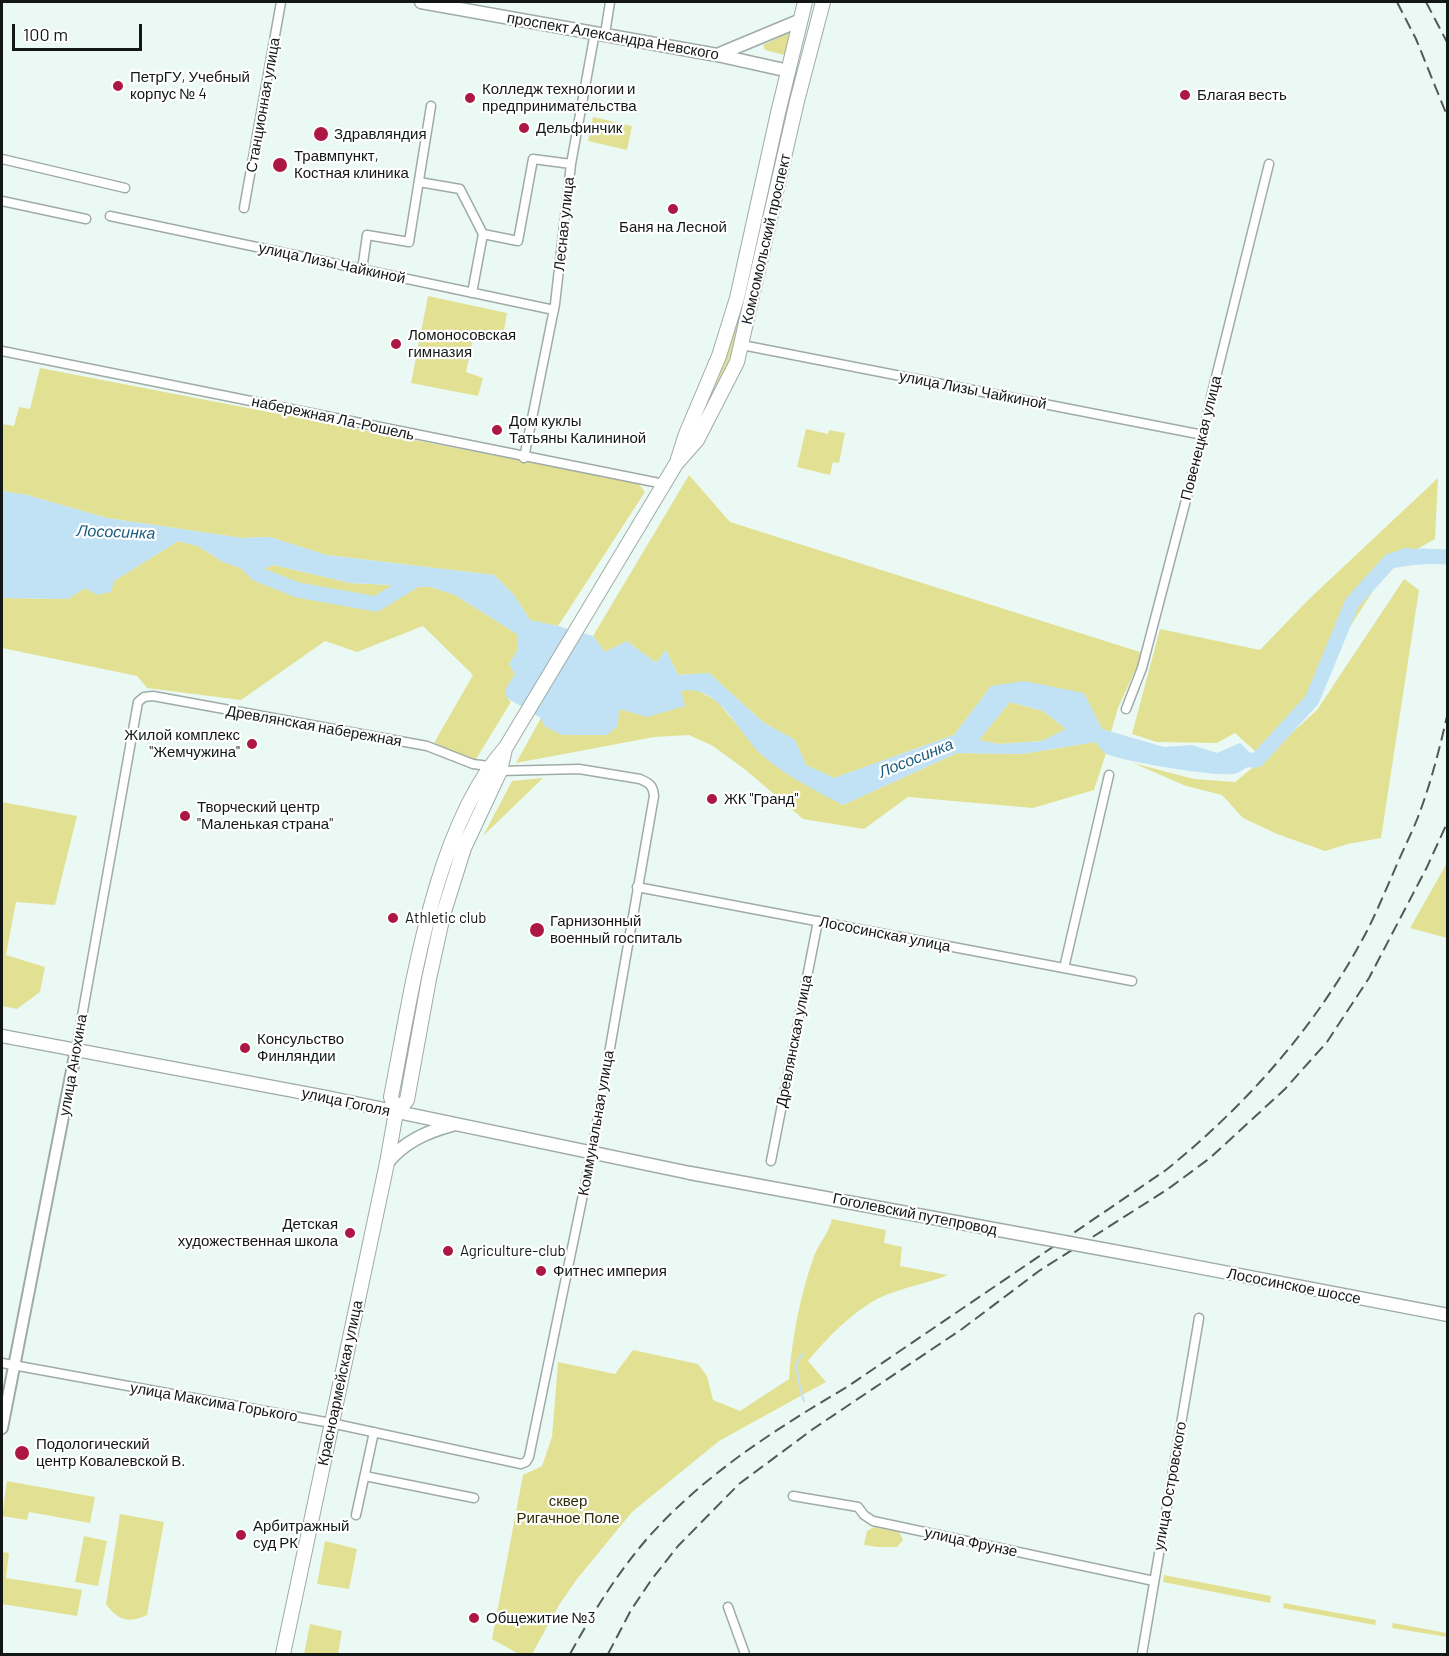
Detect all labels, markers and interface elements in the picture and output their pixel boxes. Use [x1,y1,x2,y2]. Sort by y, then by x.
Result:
street label: проспект Александра Невского [506,8,720,64]
scale bar [15,12,146,50]
text: 100 m [23,23,68,45]
street label: Станционная улица [242,36,284,174]
place label: ПетрГУ, Учебный корпус № 4 [130,68,250,103]
marker: ПетрГУ, Учебный корпус № 4 [111,79,125,93]
place label: Колледж технологии и предпринимательства [482,80,637,115]
place label: Благая весть [1197,86,1287,104]
marker: Благая весть [1178,88,1192,102]
marker: Колледж технологии и предпринимательства [463,91,477,105]
place label: Дельфинчик [536,119,622,137]
marker: Дельфинчик [517,121,531,135]
marker: Здравляндия [312,125,330,143]
place label: Здравляндия [334,125,427,143]
place label: Травмпункт, Костная клиника [294,147,409,182]
street label: Комсомольский проспект [738,152,794,326]
marker: Травмпункт, Костная клиника [271,156,289,174]
street label: Лесная улица [550,176,578,272]
marker: Баня на Лесной [666,202,680,216]
place label: Баня на Лесной [619,218,727,236]
street label: улица Лизы Чайкиной [257,239,407,287]
place label: Ломоносовская гимназия [408,326,516,361]
marker: Ломоносовская гимназия [389,337,403,351]
street label: улица Лизы Чайкиной [898,367,1048,413]
street label: Повенецкая улица [1177,374,1225,502]
street label: набережная Ла-Рошель [250,392,416,444]
place label: Дом куклы Татьяны Калининой [509,412,646,447]
marker: Дом куклы Татьяны Калининой [490,423,504,437]
water label: Лососинка [76,521,156,543]
street label: Древлянская набережная [225,702,403,750]
place label: Жилой комплекс "Жемчужина" [124,726,240,761]
water label: Лососинка [876,734,956,782]
marker: Жилой комплекс "Жемчужина" [245,737,259,751]
place label: ЖК "Гранд" [724,790,798,808]
marker: ЖК "Гранд" [705,792,719,806]
place label: Творческий центр "Маленькая страна" [197,798,333,833]
marker: Творческий центр "Маленькая страна" [178,809,192,823]
place label: Athletic club [405,909,486,927]
marker: Athletic club [386,911,400,925]
place label: Гарнизонный военный госпиталь [550,912,682,947]
street label: Лососинская улица [818,912,952,956]
marker: Гарнизонный военный госпиталь [528,921,546,939]
street label: Древлянская улица [772,973,816,1109]
street label: улица Анохина [55,1013,91,1117]
place label: Консульство Финляндии [257,1030,344,1065]
marker: Консульство Финляндии [238,1041,252,1055]
street label: Коммунальная улица [574,1049,618,1197]
street label: улица Гоголя [300,1084,392,1120]
street label: Гоголевский путепровод [831,1189,999,1239]
place label: Детская художественная школа [178,1215,338,1250]
marker: Детская художественная школа [343,1226,357,1240]
place label: Agriculture-club [460,1242,566,1260]
marker: Agriculture-club [441,1244,455,1258]
place label: Фитнес империя [553,1262,667,1280]
marker: Фитнес империя [534,1264,548,1278]
street label: Лососинское шоссе [1226,1264,1362,1308]
street label: Красноармейская улица [314,1299,366,1467]
street label: улица Максима Горького [129,1378,299,1426]
street label: улица Островского [1150,1420,1190,1552]
place label: Подологический центр Ковалевской В. [36,1435,186,1470]
marker: Подологический центр Ковалевской В. [13,1444,31,1462]
park label: сквер Ригачное Поле [516,1492,620,1527]
place label: Арбитражный суд РК [253,1517,349,1552]
street label: улица Фрунзе [923,1523,1019,1561]
marker: Арбитражный суд РК [234,1528,248,1542]
place label: Общежитие №3 [486,1609,595,1627]
marker: Общежитие №3 [467,1611,481,1625]

